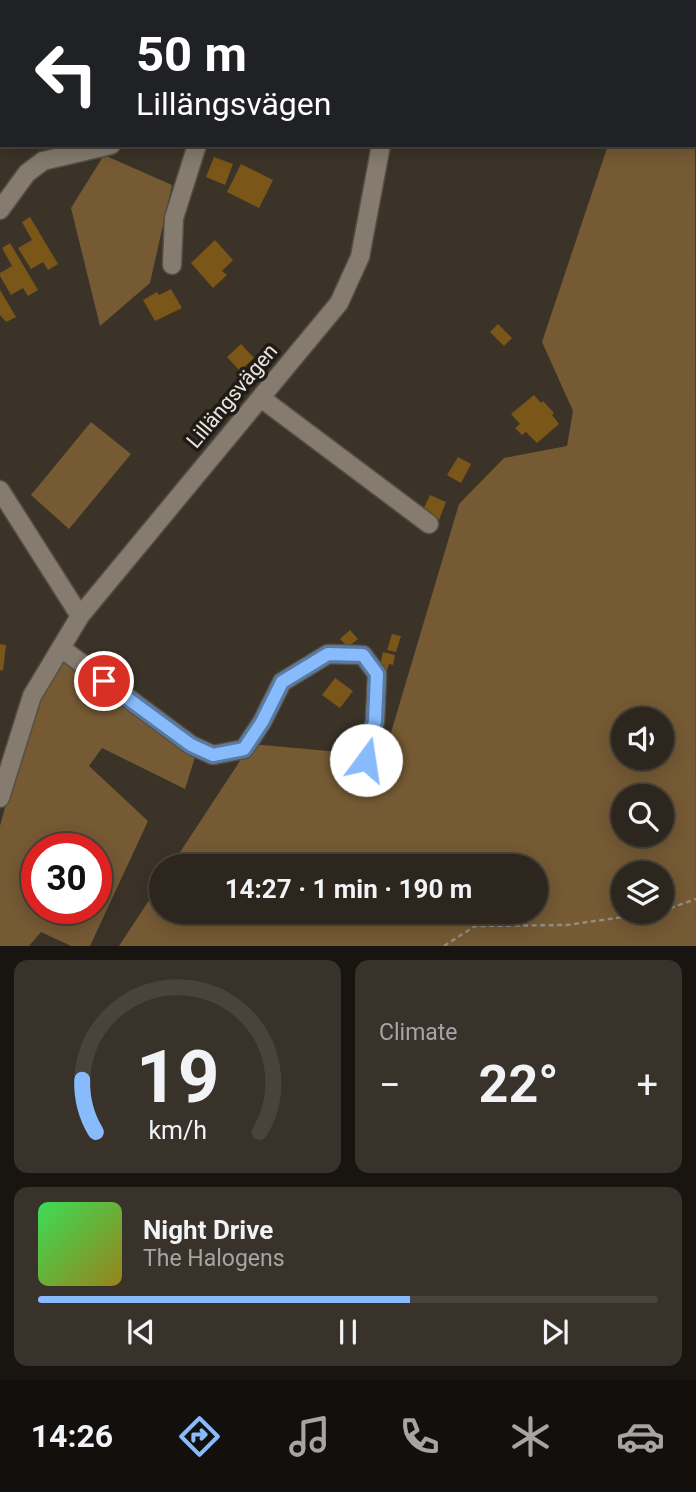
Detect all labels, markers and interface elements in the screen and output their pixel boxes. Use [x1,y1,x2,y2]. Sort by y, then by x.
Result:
text: 50 m [136,26,247,83]
icon: left [21,28,112,119]
text: Lillängsvägen [136,85,331,123]
street label: Lillängsvägen [182,339,282,453]
pin [74,651,134,711]
icon: arrive [85,662,123,700]
map controls [611,707,674,924]
button: sound [611,707,674,770]
position arrow [329,723,403,797]
button: search [611,784,674,847]
speed limit sign: 30 [21,833,112,924]
button: layers [611,861,674,924]
text: 14:27 · 1 min · 190 m [225,874,472,904]
text: Climate [379,1019,458,1046]
text: 19 [136,1035,219,1121]
text: 22° [479,1054,559,1115]
text: − [379,1063,401,1107]
text: + [636,1063,658,1107]
text: km/h [148,1116,207,1145]
text: Night Drive [143,1215,273,1245]
text: The Halogens [143,1245,285,1272]
icon: previous [122,1313,160,1351]
icon: pause [329,1313,367,1351]
icon: next [536,1313,574,1351]
icon: directions [175,1412,224,1461]
icon: music [285,1412,334,1461]
icon: phone [395,1412,444,1461]
icon: climate [506,1412,555,1461]
icon: car [616,1412,665,1461]
text: 14:26 [31,1417,113,1455]

